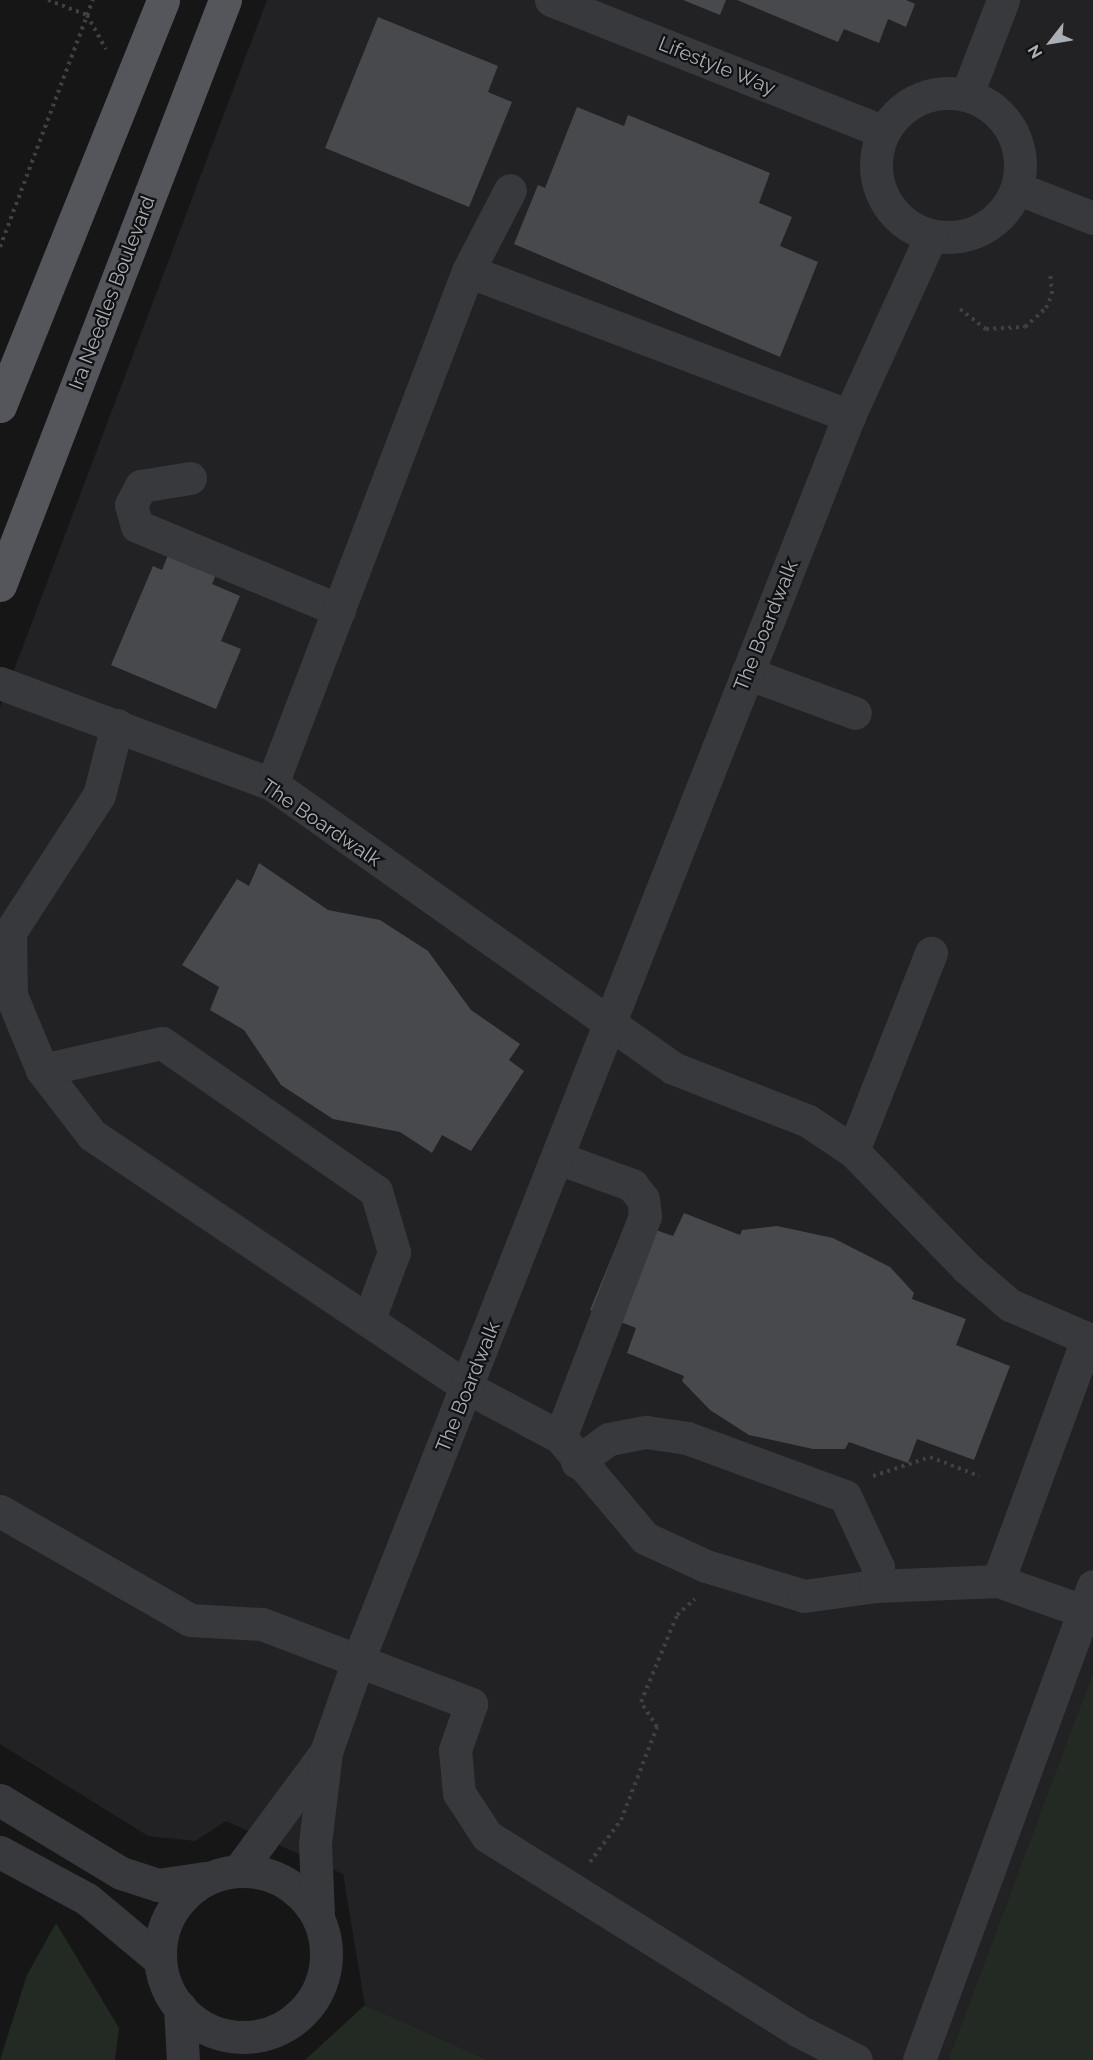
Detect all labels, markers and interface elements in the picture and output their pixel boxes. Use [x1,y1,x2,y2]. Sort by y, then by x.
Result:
north arrow [1021,12,1081,72]
street label: Lifestyle Way [655,31,779,101]
text: N [1024,41,1046,62]
street label: Ira Needles Boulevard [64,193,160,393]
street label: The Boardwalk [729,557,803,695]
street label: The Boardwalk [257,774,385,872]
street label: The Boardwalk [431,1318,505,1456]

